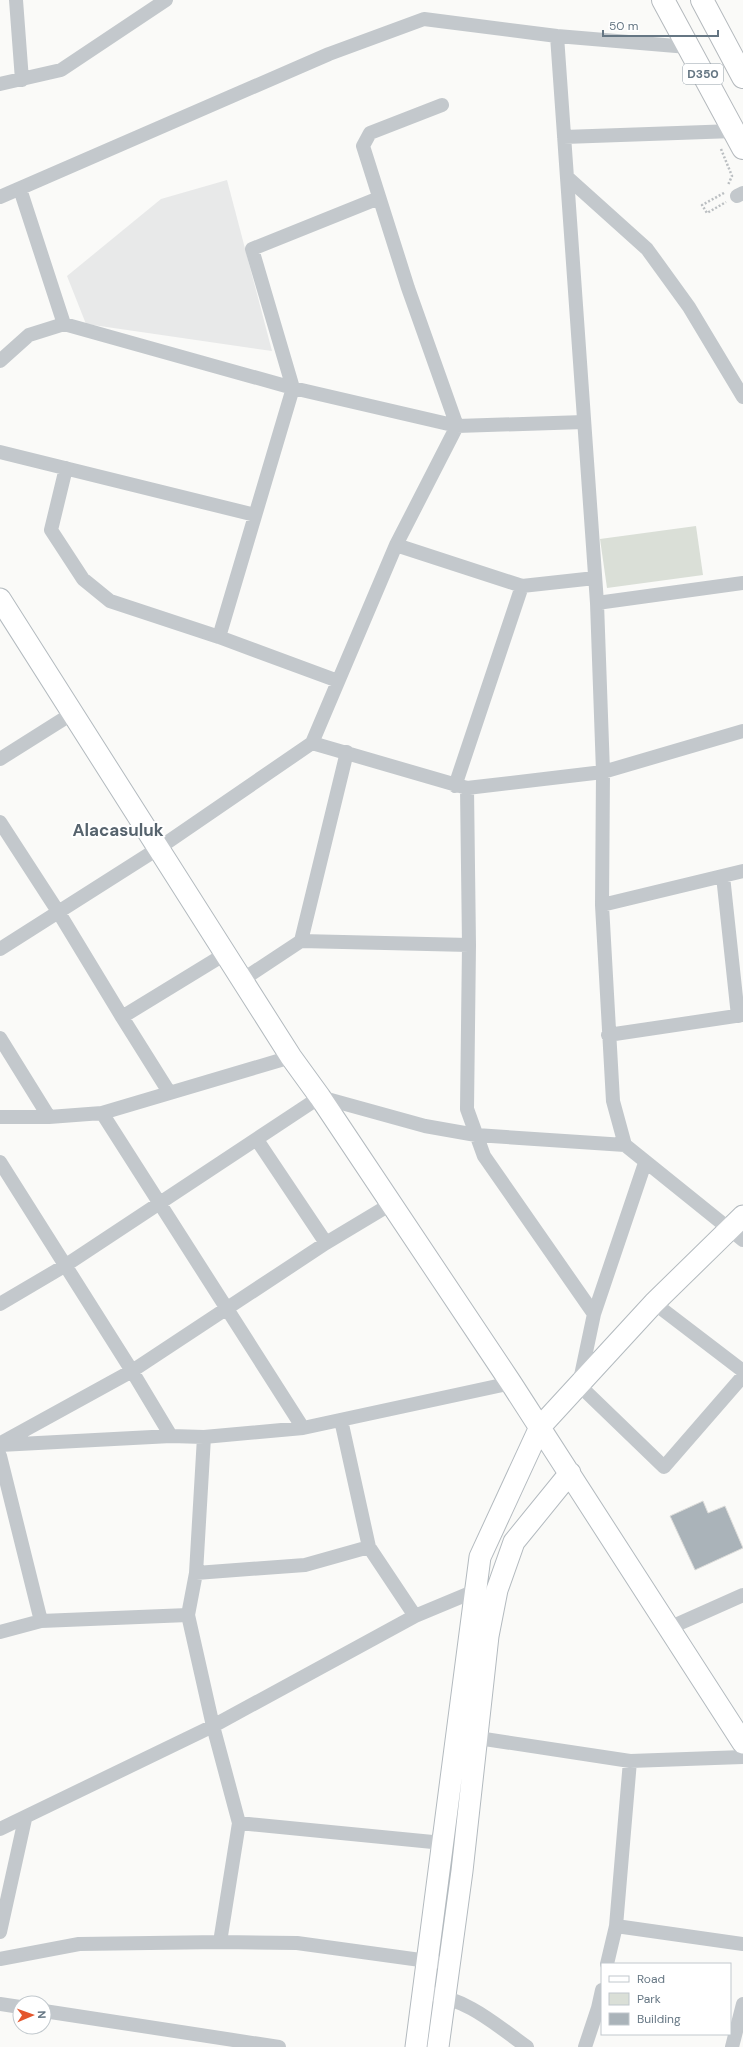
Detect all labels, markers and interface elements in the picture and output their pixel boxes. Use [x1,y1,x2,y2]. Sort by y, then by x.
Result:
scale bar [603,12,718,38]
text: 50 m [609,18,638,34]
road number: D350 [683,64,723,84]
district label: Alacasuluk [72,819,164,841]
legend [601,1963,731,2035]
text: Road [637,1971,665,1987]
text: Park [637,1991,661,2007]
north arrow [12,1995,52,2035]
text: N [35,2010,49,2019]
text: Building [637,2011,681,2027]

